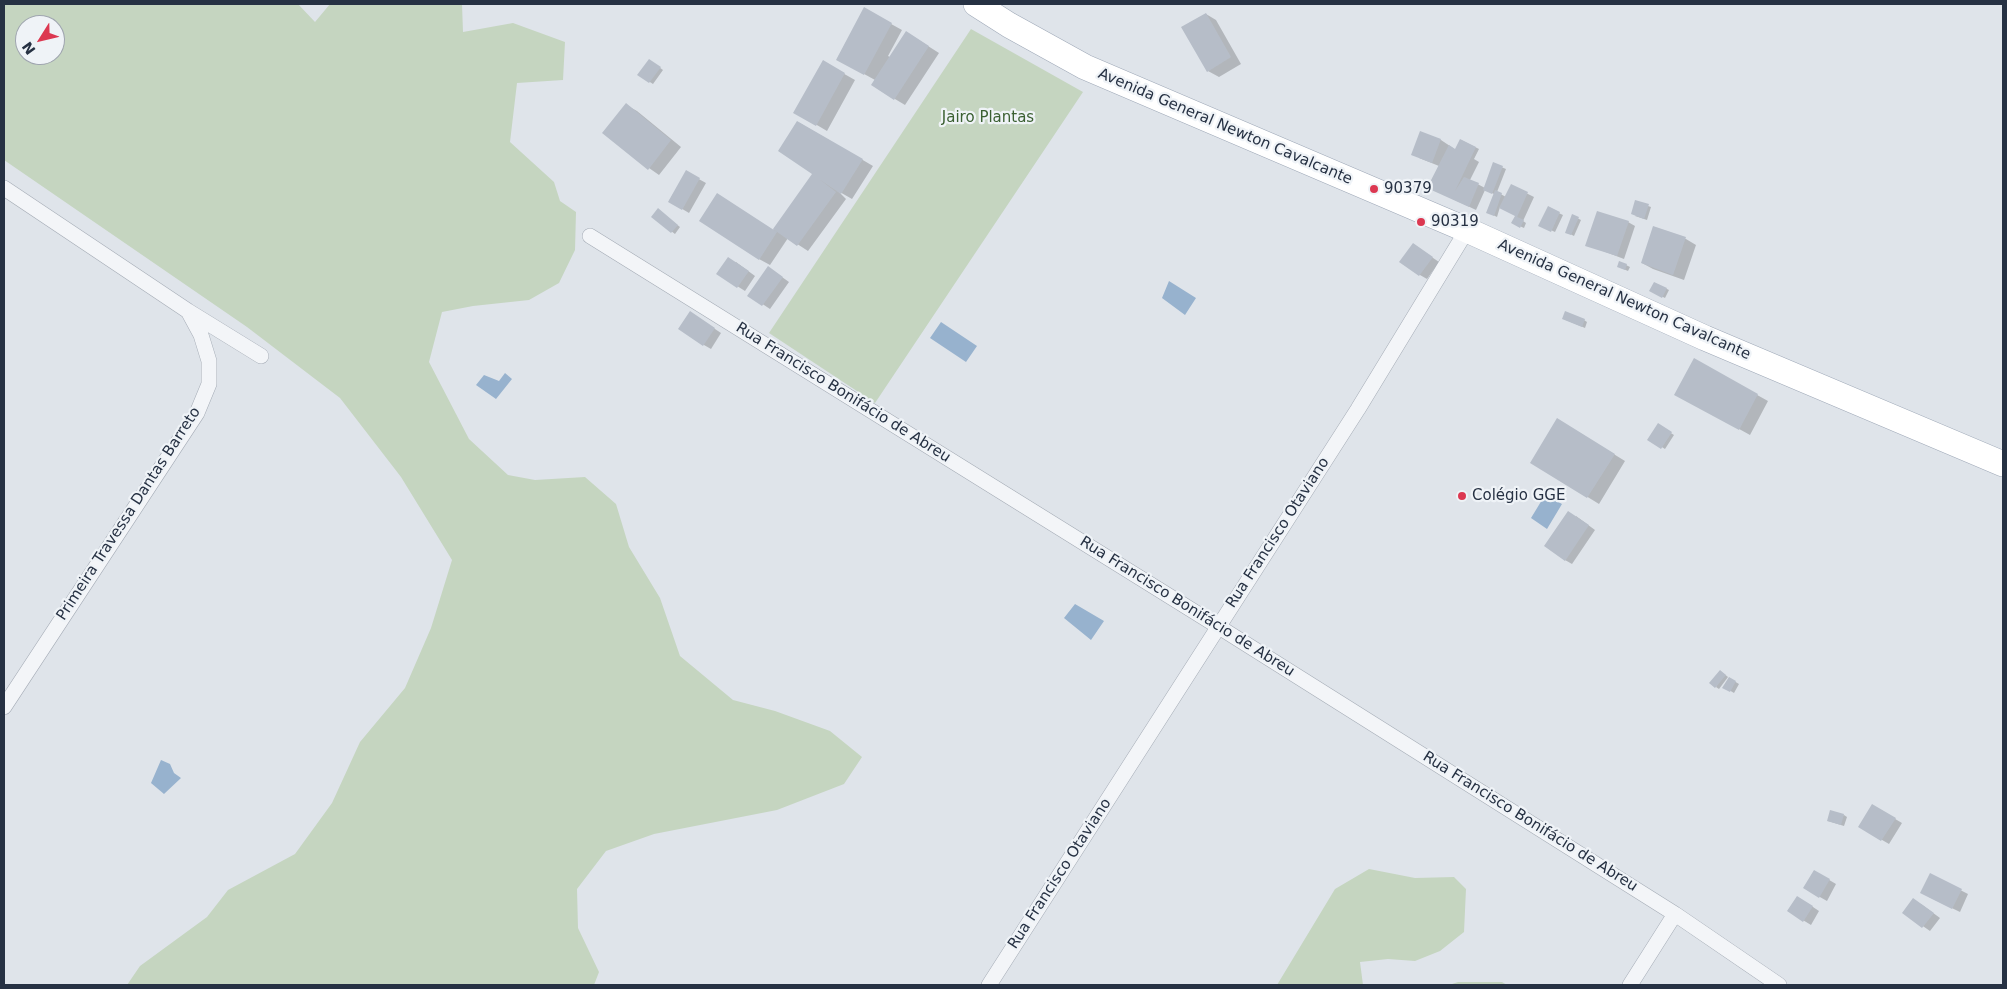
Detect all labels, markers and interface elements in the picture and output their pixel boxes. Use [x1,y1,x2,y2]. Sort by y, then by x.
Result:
north arrow [15,15,65,65]
text: N [19,39,39,58]
street label: Avenida General Newton Cavalcante [1095,65,1355,189]
park label: Jairo Plantas [942,109,1034,127]
place label: 90379 [1384,180,1432,198]
marker: 90379 [1368,183,1380,195]
place label: 90319 [1431,213,1479,231]
marker: 90319 [1415,216,1427,228]
street label: Avenida General Newton Cavalcante [1495,236,1753,364]
street label: Rua Francisco Bonifácio de Abreu [732,319,954,467]
street label: Primeira Travessa Dantas Barreto [53,404,205,624]
street label: Rua Francisco Otaviano [1223,454,1333,612]
place label: Colégio GGE [1472,487,1565,505]
marker: Colégio GGE [1456,490,1468,502]
street label: Rua Francisco Bonifácio de Abreu [1076,533,1298,681]
street label: Rua Francisco Bonifácio de Abreu [1419,748,1641,896]
street label: Rua Francisco Otaviano [1005,795,1115,953]

